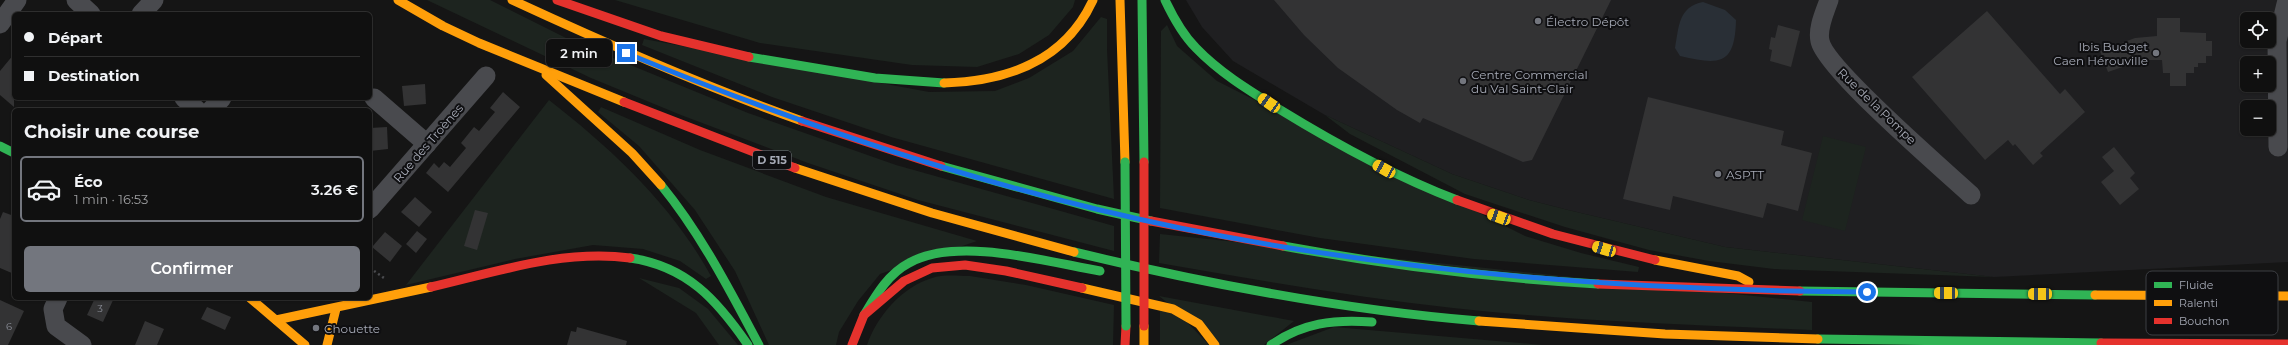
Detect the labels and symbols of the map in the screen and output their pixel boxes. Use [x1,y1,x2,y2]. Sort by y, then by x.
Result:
place label: Électro Dépôt [1546,14,1629,29]
marker: Électro Dépôt [1533,16,1543,26]
callout: 2 min [546,39,612,67]
place label: Ibis Budget Caen Hérouville [2053,39,2148,68]
route end [617,44,635,62]
marker: Ibis Budget Caen Hérouville [2151,48,2161,58]
street label: Rue de la Pompe [1835,65,1919,147]
place label: Centre Commercial du Val Saint-Clair [1471,67,1588,96]
marker: Centre Commercial du Val Saint-Clair [1458,76,1468,86]
car [1256,91,1282,115]
street label: Rue des Troènes [390,101,466,185]
road number: D 515 [753,151,791,169]
car [1371,158,1397,180]
place label: ASPTT [1726,167,1764,182]
marker: ASPTT [1713,169,1723,179]
car [1486,207,1512,227]
car [1591,240,1617,258]
legend [2146,271,2278,335]
text: Fluide [2179,278,2214,292]
route start [1858,283,1876,301]
car [1934,287,1958,299]
car [2028,288,2052,300]
text: Ralenti [2179,296,2218,310]
house number: 3 [97,302,103,315]
text: Bouchon [2179,314,2229,328]
house number: 6 [6,320,12,333]
place label: Chouette [324,321,380,336]
marker: Chouette [311,323,321,333]

